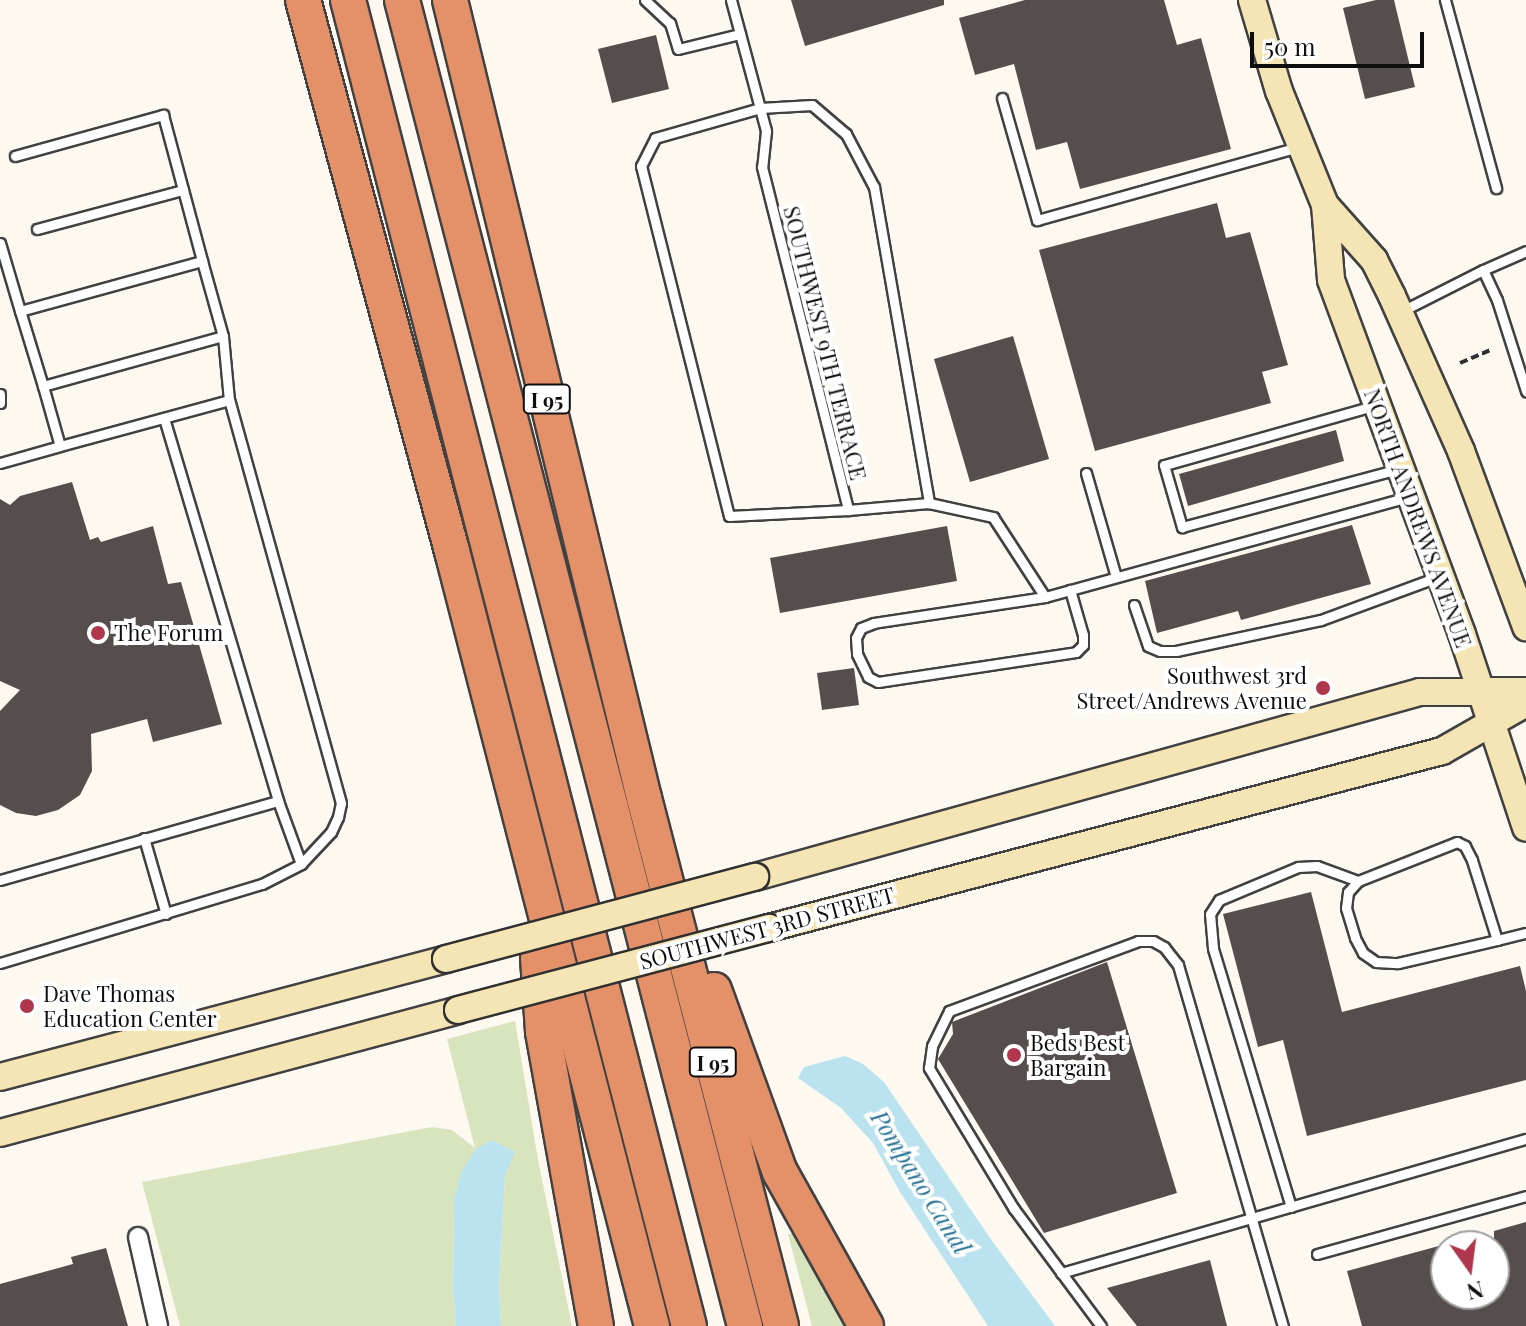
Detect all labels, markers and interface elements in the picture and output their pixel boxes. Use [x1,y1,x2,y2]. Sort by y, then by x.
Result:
scale bar [1254,16,1428,66]
text: 50 m [1264,30,1316,62]
street label: SOUTHWEST 9TH TERRACE [778,203,872,483]
road number: I 95 [521,383,573,415]
street label: NORTH ANDREWS AVENUE [1359,384,1477,652]
place label: The Forum [114,620,223,646]
marker: The Forum [89,624,107,642]
place label: Southwest 3rd Street/Andrews Avenue [1076,662,1307,714]
marker: Southwest 3rd Street/Andrews Avenue [1314,679,1332,697]
street label: SOUTHWEST 3RD STREET [636,881,898,975]
place label: Dave Thomas Education Center [43,980,217,1032]
marker: Dave Thomas Education Center [18,997,36,1015]
place label: Beds Best Bargain [1030,1029,1125,1080]
road number: I 95 [687,1046,739,1078]
marker: Beds Best Bargain [1005,1046,1023,1064]
water label: Pompano Canal [865,1105,977,1259]
north arrow [1430,1230,1510,1310]
text: N [1464,1275,1487,1308]

